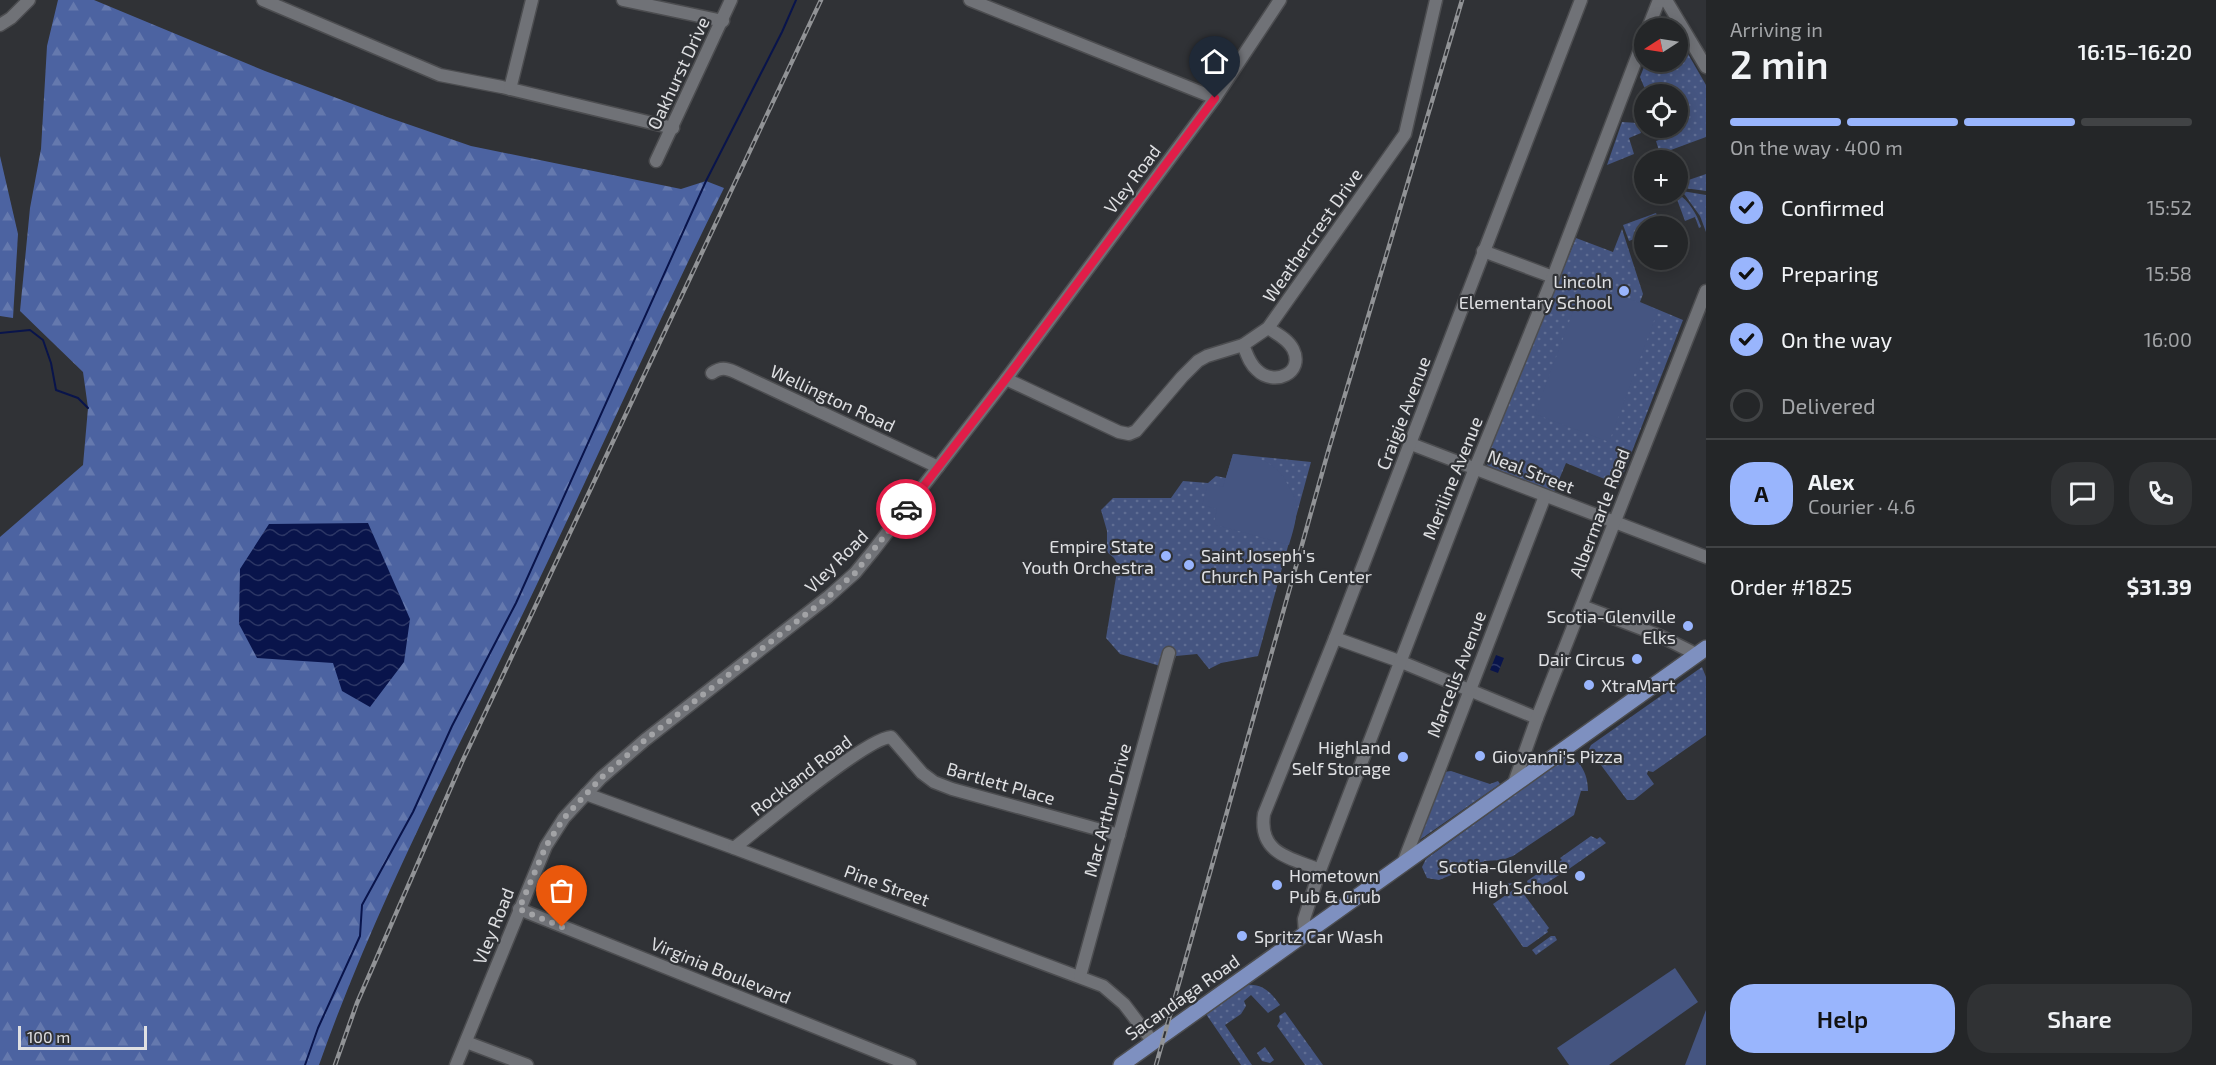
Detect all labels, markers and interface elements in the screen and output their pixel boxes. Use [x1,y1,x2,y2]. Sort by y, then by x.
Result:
street label: Oakhurst Drive [642,13,714,133]
text: Arriving in [1730,17,1823,41]
north arrow [1634,18,1688,72]
map controls [1634,18,1688,270]
pin [1189,36,1240,98]
text: 16:15–16:20 [2078,38,2192,64]
text: 2 min [1730,40,1829,87]
icon: home [1198,45,1231,78]
button: locate [1634,84,1688,138]
text: On the way · 400 m [1730,135,1903,159]
street label: Vley Road [1099,140,1165,218]
button: + [1634,150,1688,204]
street label: Weathercrest Drive [1258,164,1366,306]
icon: check [1730,191,1763,224]
text: Confirmed [1781,194,1885,220]
text: 15:52 [2147,195,2192,219]
button: − [1634,216,1688,270]
icon: check [1730,257,1763,290]
text: Preparing [1781,260,1879,286]
text: 15:58 [2146,261,2192,285]
place label: Lincoln Elementary School [1459,270,1613,313]
marker: Lincoln Elementary School [1617,284,1631,298]
icon: check [1730,323,1763,356]
text: On the way [1781,326,1892,352]
text: 16:00 [2144,327,2192,351]
street label: Craigie Avenue [1371,353,1435,473]
street label: Wellington Road [767,359,899,437]
text: Delivered [1781,392,1876,418]
street label: Meriline Avenue [1417,413,1487,543]
street label: Neal Street [1484,444,1578,498]
street label: Albermarle Road [1564,445,1634,581]
button: chat [2051,462,2114,525]
button: phone [2129,462,2192,525]
text: Alex [1808,468,1854,494]
courier [876,479,936,539]
text: A [1754,480,1769,506]
icon: car [890,493,923,526]
text: Courier · 4.6 [1808,494,1915,518]
street label: Vley Road [800,525,872,597]
place label: Empire State Youth Orchestra [1022,535,1154,578]
place label: Saint Joseph's Church Parish Center [1201,544,1372,587]
marker: Empire State Youth Orchestra [1159,549,1173,563]
marker: Saint Joseph's Church Parish Center [1182,558,1196,572]
text: Order #1825 [1730,573,1852,599]
text: $31.39 [2126,573,2192,599]
place label: Scotia-Glenville Elks [1547,605,1676,648]
street label: Marcelis Avenue [1422,608,1490,740]
marker: Scotia-Glenville Elks [1681,619,1695,633]
place label: Dair Circus [1538,648,1625,670]
marker: Dair Circus [1630,652,1644,666]
place label: XtraMart [1601,674,1676,696]
marker: XtraMart [1582,678,1596,692]
street label: Rockland Road [746,730,856,820]
place label: Highland Self Storage [1292,736,1391,779]
street label: Mac Arthur Drive [1079,741,1135,879]
place label: Giovanni's Pizza [1492,745,1623,767]
marker: Giovanni's Pizza [1473,749,1487,763]
marker: Highland Self Storage [1396,750,1410,764]
street label: Bartlett Place [944,757,1058,809]
place label: Scotia-Glenville High School [1439,855,1569,898]
street label: Pine Street [841,859,933,911]
place label: Hometown Pub & Grub [1289,864,1381,907]
pin [536,865,587,927]
marker: Scotia-Glenville High School [1573,869,1587,883]
icon: bag [545,874,578,907]
marker: Hometown Pub & Grub [1270,878,1284,892]
street label: Vley Road [468,885,518,967]
place label: Spritz Car Wash [1254,925,1383,947]
marker: Spritz Car Wash [1235,929,1249,943]
street label: Virginia Boulevard [648,932,794,1008]
street label: Sacandaga Road [1121,949,1243,1045]
button: Help [1730,984,1955,1053]
button: Share [1967,984,2192,1053]
scale bar [18,1023,147,1050]
text: 100 m [27,1027,70,1046]

